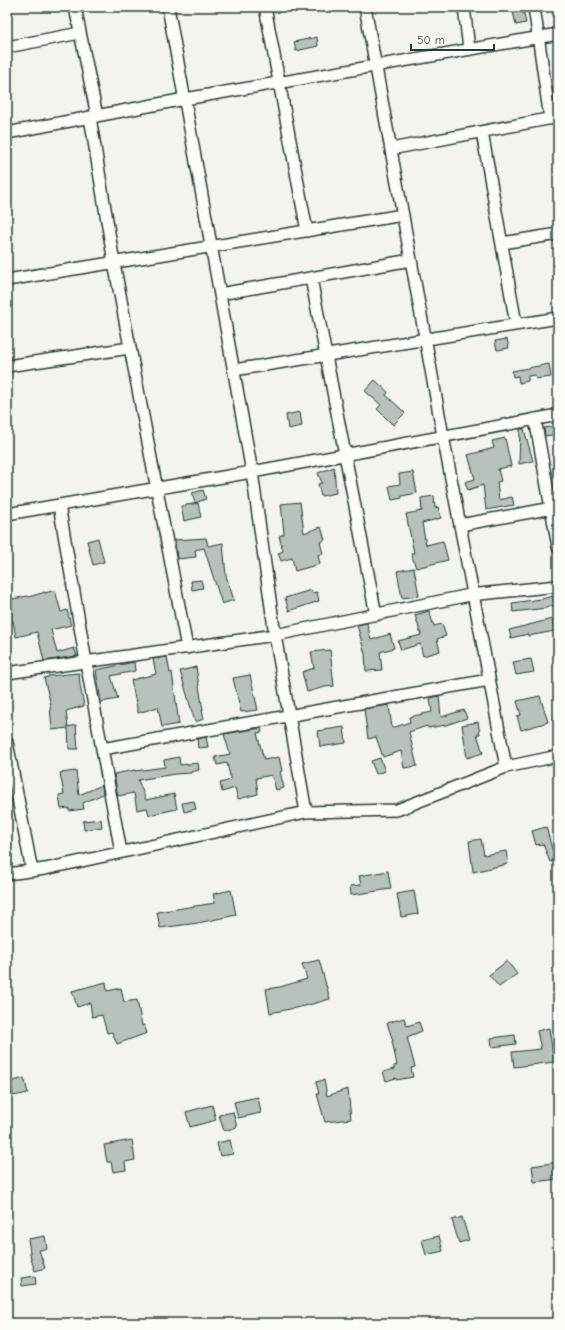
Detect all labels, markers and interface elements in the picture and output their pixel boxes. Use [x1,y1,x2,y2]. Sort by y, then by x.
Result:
scale bar [411,26,494,52]
text: 50 m [417,33,445,47]

